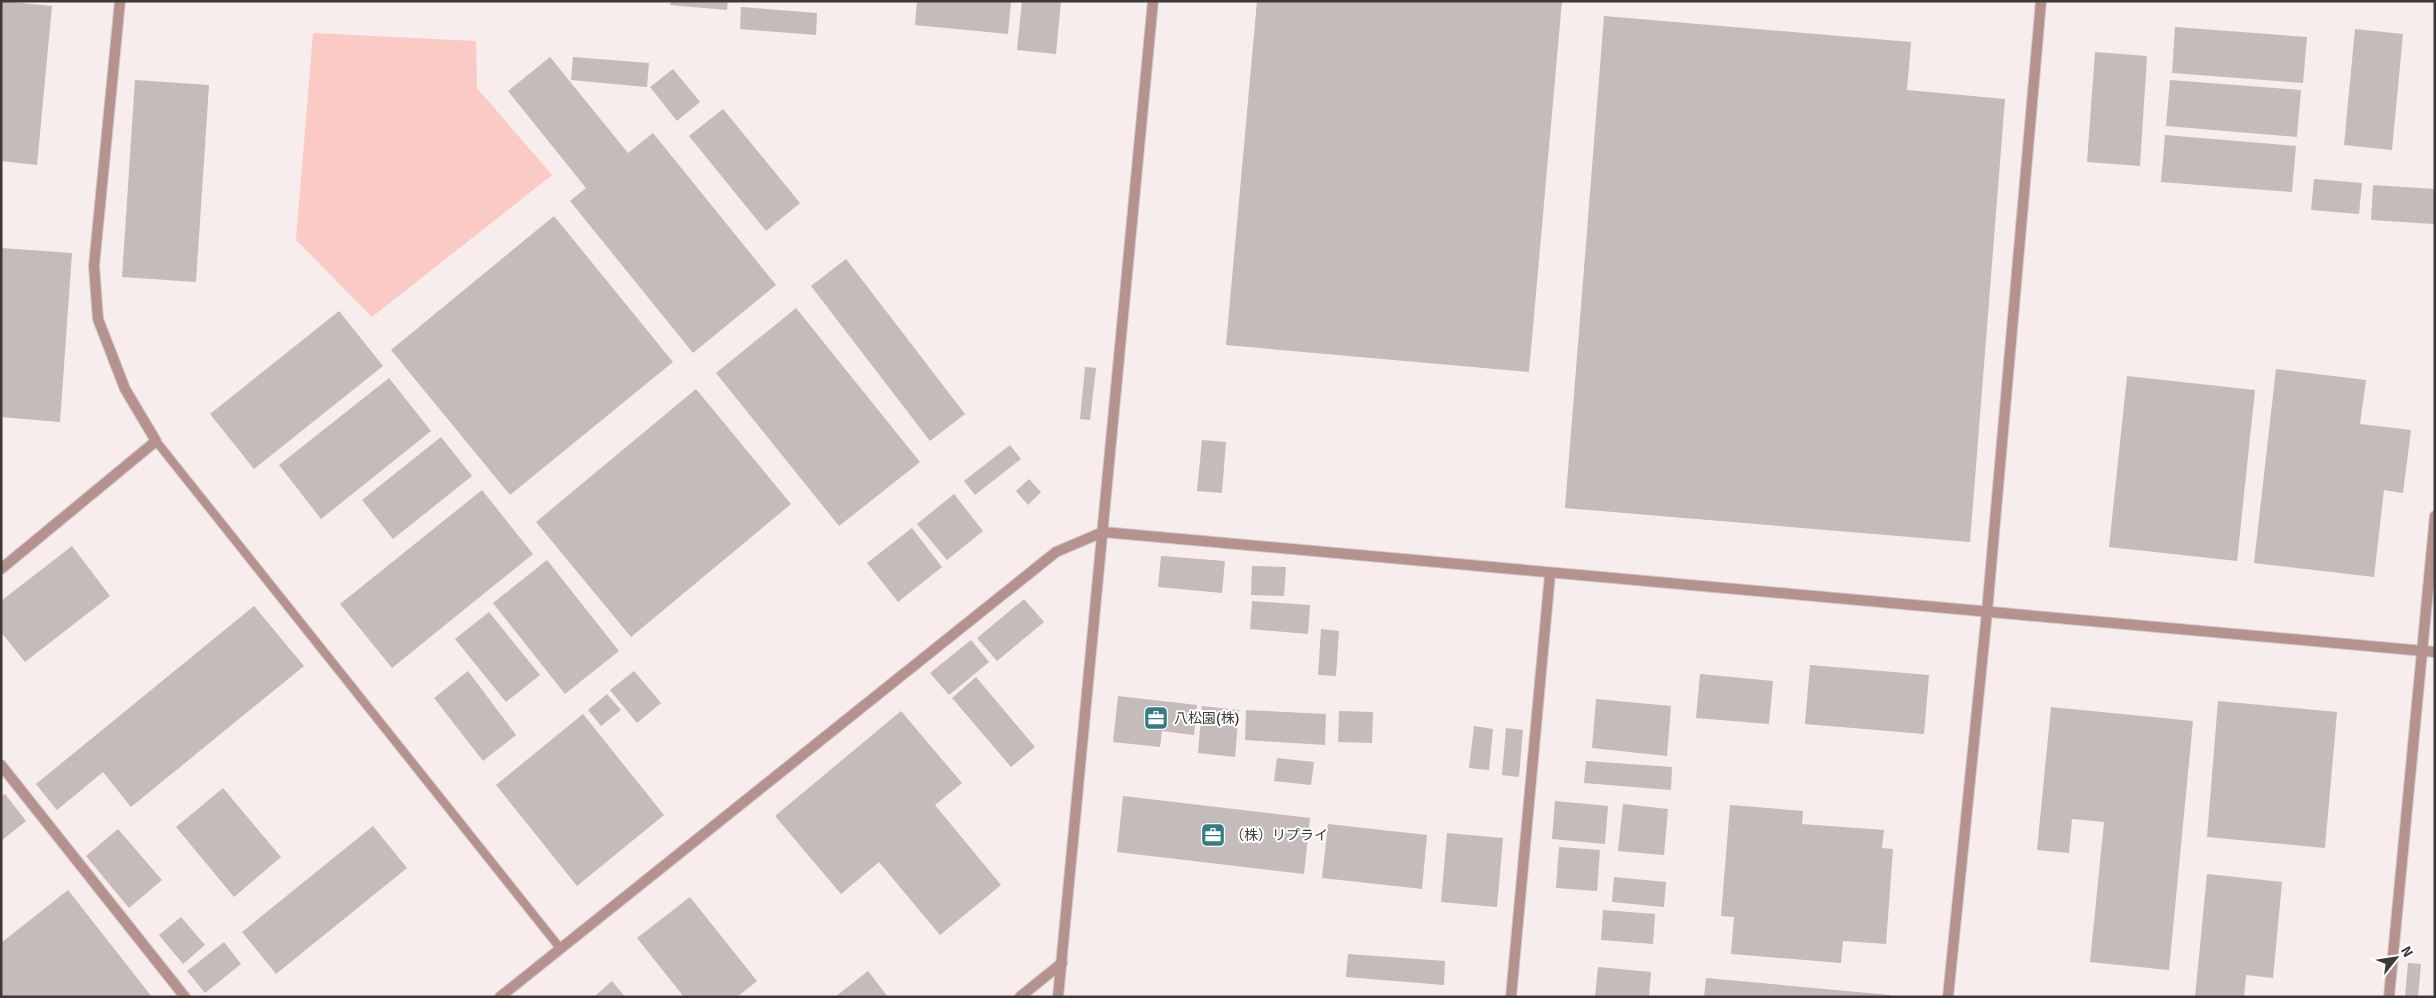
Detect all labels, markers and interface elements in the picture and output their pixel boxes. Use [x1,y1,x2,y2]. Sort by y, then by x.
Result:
office icon: 八松園(株) [1143,705,1169,731]
place label: 八松園(株) [1174,710,1239,727]
office icon: （株）リプライ [1200,822,1226,848]
place label: （株）リプライ [1230,827,1328,844]
north arrow [2371,933,2421,983]
text: N [2397,943,2417,960]

